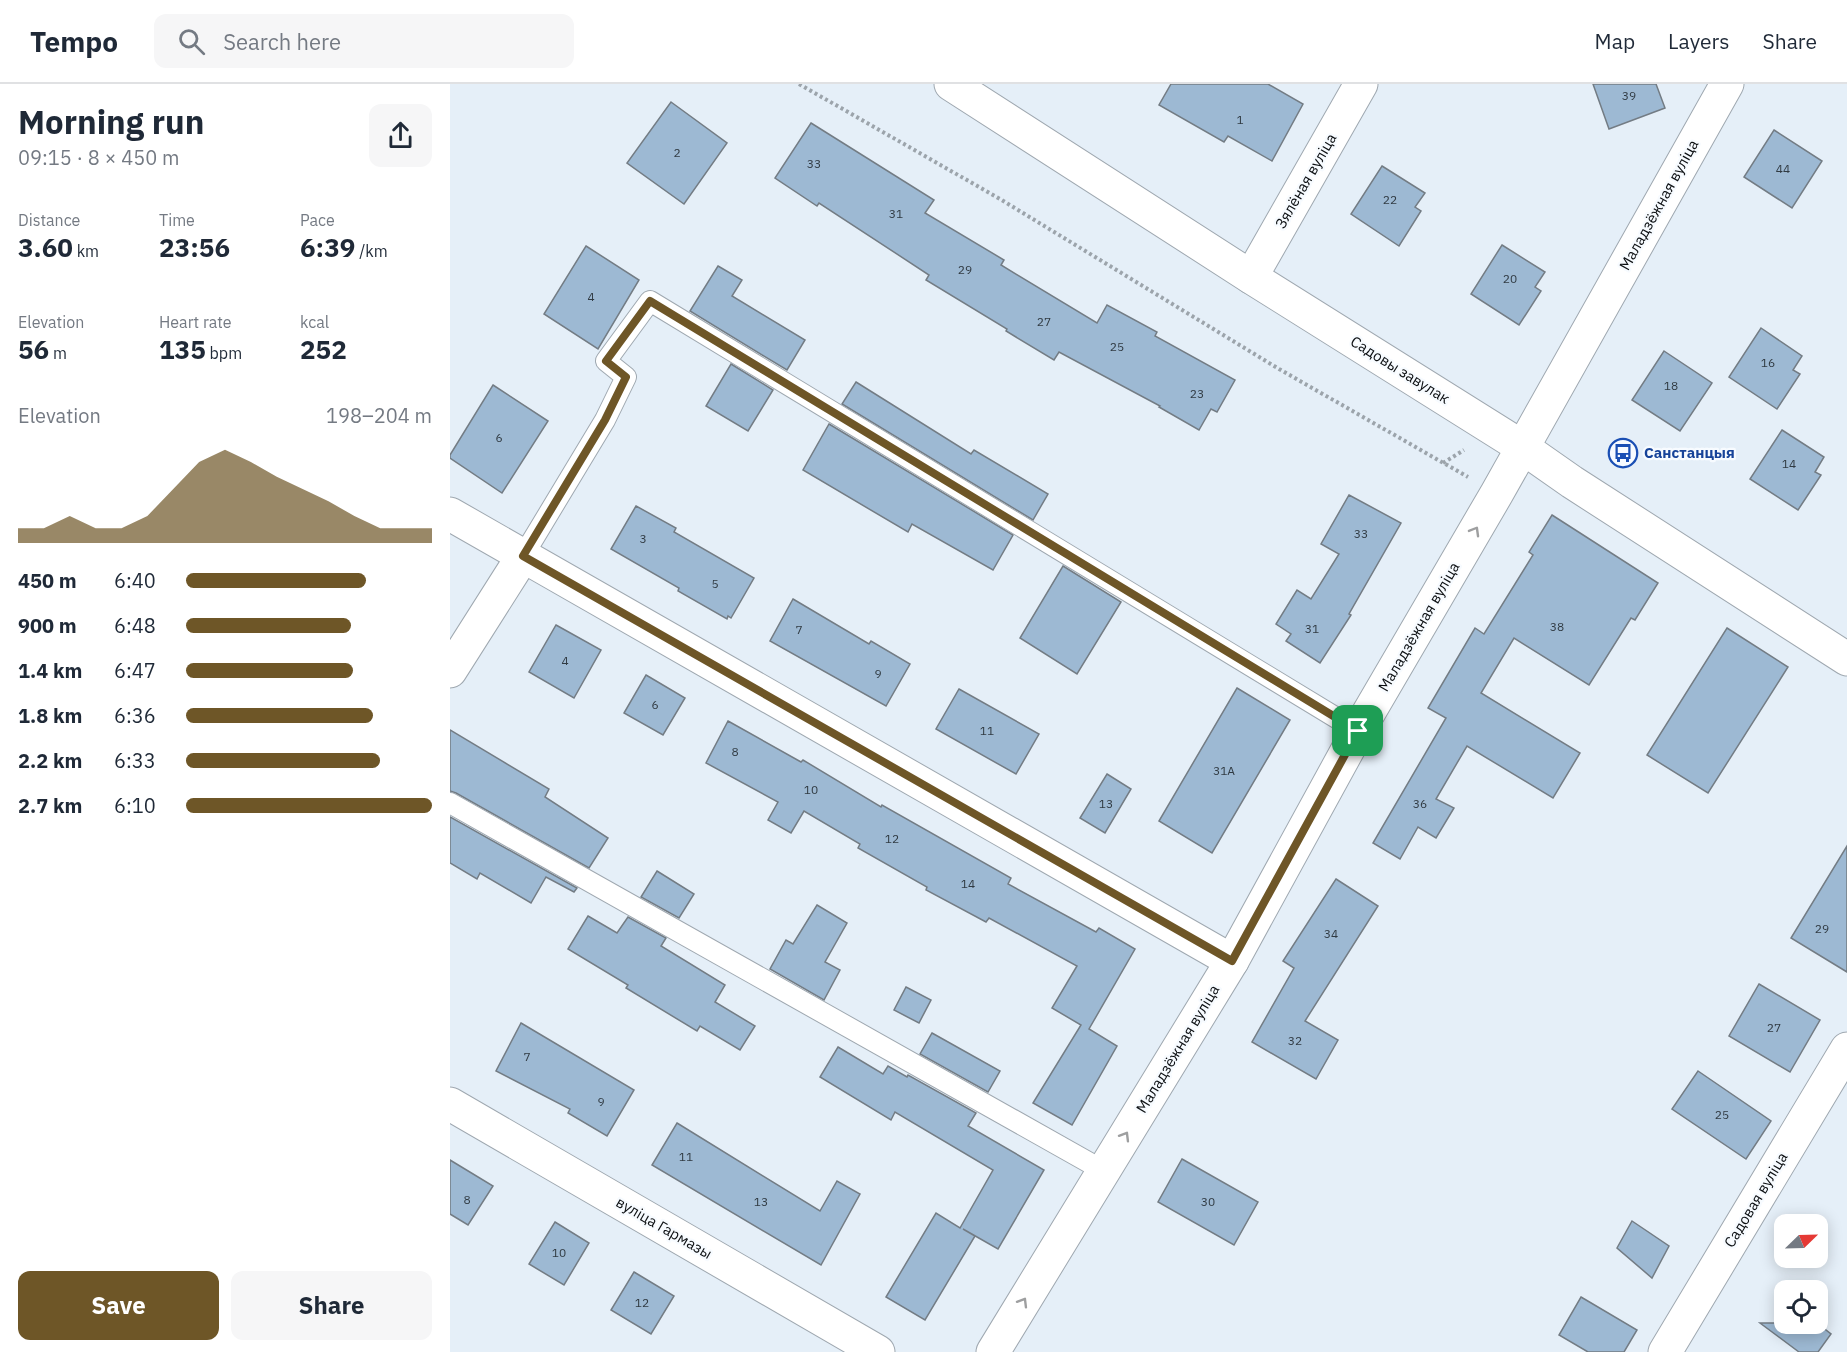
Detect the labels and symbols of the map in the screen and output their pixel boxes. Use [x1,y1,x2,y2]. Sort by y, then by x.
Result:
house number: 39 [1622,88,1636,103]
house number: 1 [1236,112,1244,127]
street label: Зялёная вуліца [1271,130,1340,232]
street label: Маладзёжная вуліца [1615,136,1702,273]
house number: 2 [673,145,681,160]
house number: 33 [807,156,821,171]
house number: 44 [1776,161,1790,176]
house number: 22 [1383,192,1397,207]
house number: 31 [889,206,903,221]
house number: 29 [958,262,972,277]
house number: 20 [1503,271,1517,286]
house number: 4 [587,289,595,304]
house number: 27 [1037,314,1051,329]
street label: Садовы завулак [1347,331,1453,408]
house number: 25 [1110,339,1124,354]
house number: 16 [1761,355,1775,370]
house number: 18 [1664,378,1678,393]
house number: 23 [1190,386,1204,401]
house number: 6 [495,430,503,445]
bus stop icon: Санстанцыя [1607,437,1639,469]
place label: Санстанцыя [1644,443,1735,462]
house number: 14 [1782,456,1796,471]
house number: 33 [1354,526,1368,541]
one-way arrow [1468,527,1480,537]
house number: 3 [639,531,647,546]
street label: Маладзёжная вуліца [1374,559,1463,695]
house number: 5 [711,576,719,591]
house number: 38 [1550,619,1564,634]
house number: 31 [1305,621,1319,636]
house number: 7 [795,622,803,637]
house number: 4 [561,653,569,668]
house number: 9 [874,666,882,681]
house number: 6 [651,697,659,712]
pin [1332,705,1383,756]
house number: 11 [980,723,994,738]
house number: 8 [731,744,739,759]
house number: 31А [1213,763,1235,778]
house number: 10 [804,782,818,797]
house number: 13 [1099,796,1113,811]
house number: 36 [1413,796,1427,811]
house number: 12 [885,831,899,846]
house number: 14 [961,876,975,891]
house number: 29 [1815,921,1829,936]
house number: 34 [1324,926,1338,941]
street label: Маладзёжная вуліца [1132,981,1223,1116]
house number: 27 [1767,1020,1781,1035]
house number: 32 [1288,1033,1302,1048]
house number: 7 [523,1049,531,1064]
house number: 9 [597,1094,605,1109]
house number: 25 [1715,1107,1729,1122]
one-way arrow [1118,1132,1130,1142]
house number: 11 [679,1149,693,1164]
street label: Садовая вуліца [1720,1149,1791,1251]
house number: 8 [463,1192,471,1207]
street label: вуліца Гармазы [613,1192,716,1263]
house number: 13 [754,1194,768,1209]
house number: 30 [1201,1194,1215,1209]
north arrow [1774,1214,1828,1268]
house number: 10 [552,1245,566,1260]
house number: 12 [635,1295,649,1310]
one-way arrow [1016,1298,1028,1308]

